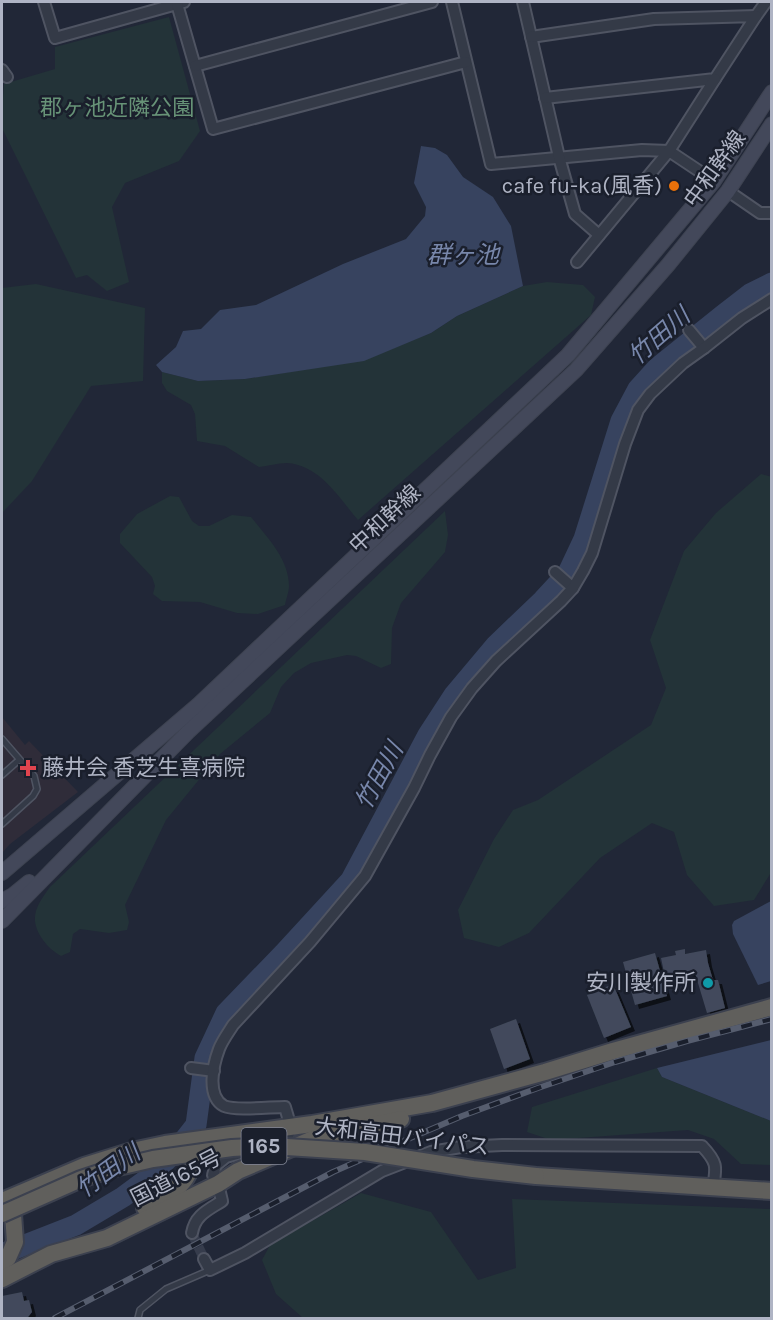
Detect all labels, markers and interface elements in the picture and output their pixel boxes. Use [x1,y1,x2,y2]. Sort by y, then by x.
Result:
park label: 郡ヶ池近隣公園 [40,95,194,121]
street label: 中和幹線 [679,126,751,212]
place label: cafe fu-ka(風香) [502,173,662,199]
marker: cafe fu-ka(風香) [667,179,681,193]
water label: 群ヶ池 [427,241,501,269]
water label: 竹田川 [623,300,698,370]
street label: 中和幹線 [344,479,426,559]
water label: 竹田川 [349,735,410,814]
place label: 藤井会 香芝生喜病院 [42,755,245,781]
marker: 藤井会 香芝生喜病院 [19,759,37,777]
place label: 安川製作所 [586,970,696,996]
marker: 安川製作所 [701,976,715,990]
street label: 大和高田バイパス [313,1113,491,1161]
road number: 165 [242,1128,286,1164]
water label: 竹田川 [71,1137,148,1203]
street label: 国道165号 [126,1144,226,1212]

